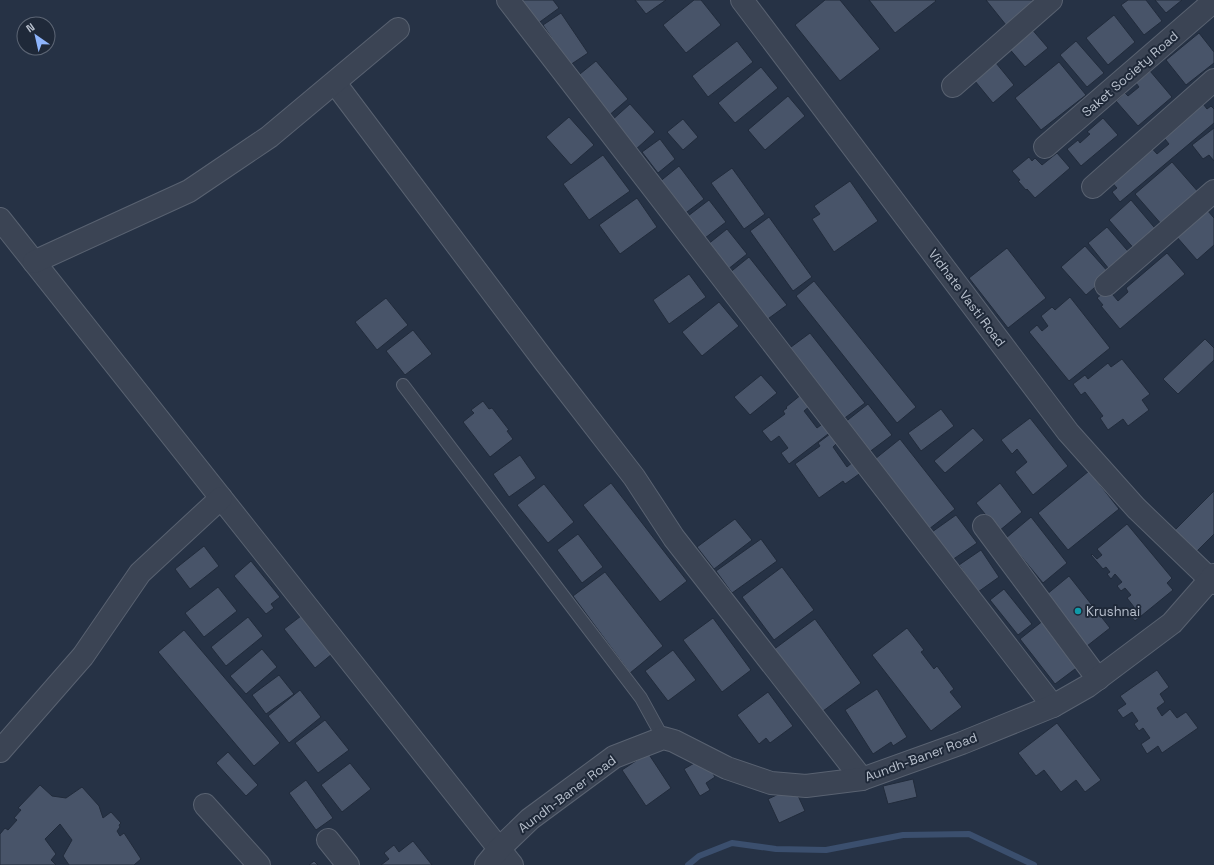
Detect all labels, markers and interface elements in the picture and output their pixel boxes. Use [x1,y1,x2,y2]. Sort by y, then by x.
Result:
north arrow [16,16,56,56]
text: N [23,20,37,36]
street label: Saket Society Road [1078,27,1182,121]
street label: Vidhate Vasti Road [925,246,1009,350]
place label: Krushnai [1086,603,1140,620]
marker: Krushnai [1073,606,1083,616]
street label: Aundh-Baner Road [863,729,979,785]
street label: Aundh-Baner Road [515,752,619,836]

